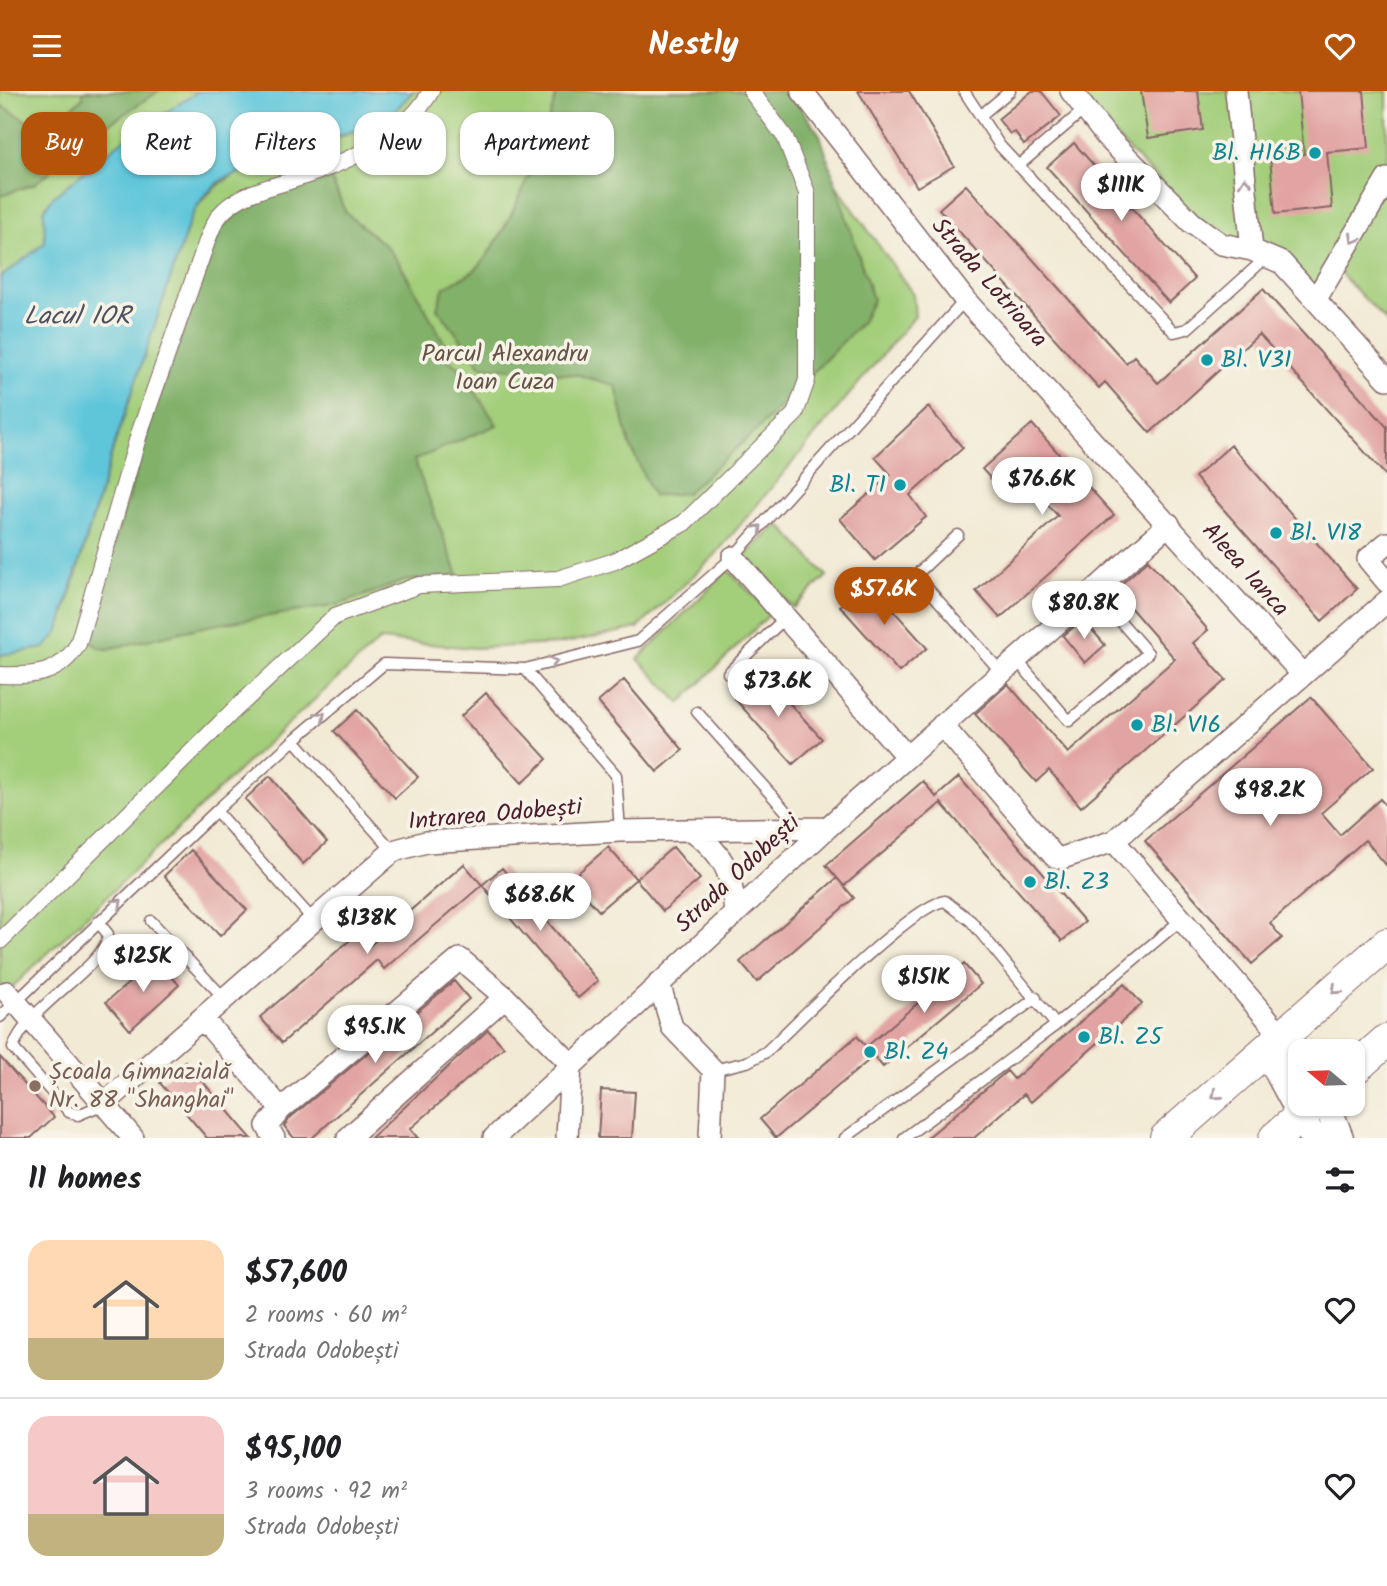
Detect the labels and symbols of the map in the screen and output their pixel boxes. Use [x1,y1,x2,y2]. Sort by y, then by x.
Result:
place label: Bl. H16B [1212,134,1301,173]
marker: Bl. H16B [1307,145,1323,161]
pin: $111K [1072,163,1170,223]
one-way arrow [1238,176,1253,187]
street label: Strada Lotrioara [921,209,1057,357]
one-way arrow [1349,231,1362,244]
water label: Lacul IOR [24,296,134,338]
park label: Parcul Alexandru Ioan Cuza [422,335,589,402]
place label: Bl. V31 [1221,341,1292,380]
marker: Bl. V31 [1199,352,1215,368]
pin: $76.6K [985,457,1099,517]
place label: Bl. T1 [829,466,886,505]
marker: Bl. T1 [892,477,908,493]
street label: Aleea Ianca [1192,514,1298,626]
place label: Bl. V18 [1290,514,1362,553]
one-way arrow [750,524,763,537]
marker: Bl. V18 [1268,525,1284,541]
pin: $57.6K [827,567,941,627]
pin: $80.8K [1027,581,1141,641]
one-way arrow [547,656,559,670]
pin: $73.6K [721,659,835,719]
place label: Bl. V16 [1151,706,1221,745]
one-way arrow [313,712,326,724]
marker: Bl. V16 [1129,717,1145,733]
pin: $98.2K [1213,769,1327,828]
street label: Intrarea Odobești [406,788,585,842]
street label: Strada Odobești [666,804,811,943]
place label: Bl. Z3 [1044,863,1109,902]
pin: $68.6K [483,873,597,933]
marker: Bl. Z3 [1022,874,1038,890]
pin: $138K [318,897,416,956]
one-way arrow [109,899,122,912]
pin: $125K [94,935,192,994]
pin: $151K [875,955,973,1015]
one-way arrow [1331,981,1344,994]
pin: $95.1K [318,1005,432,1065]
place label: Bl. Z5 [1098,1018,1164,1057]
marker: Bl. Z5 [1076,1029,1092,1045]
place label: Bl. Z4 [884,1033,949,1072]
north arrow [1288,1039,1365,1117]
marker: Bl. Z4 [862,1044,878,1060]
place label: Școala Gimnazială Nr. 88 "Shanghai" [49,1053,234,1120]
marker: Școala Gimnazială Nr. 88 "Shanghai" [27,1078,43,1094]
one-way arrow [1211,1087,1224,1099]

